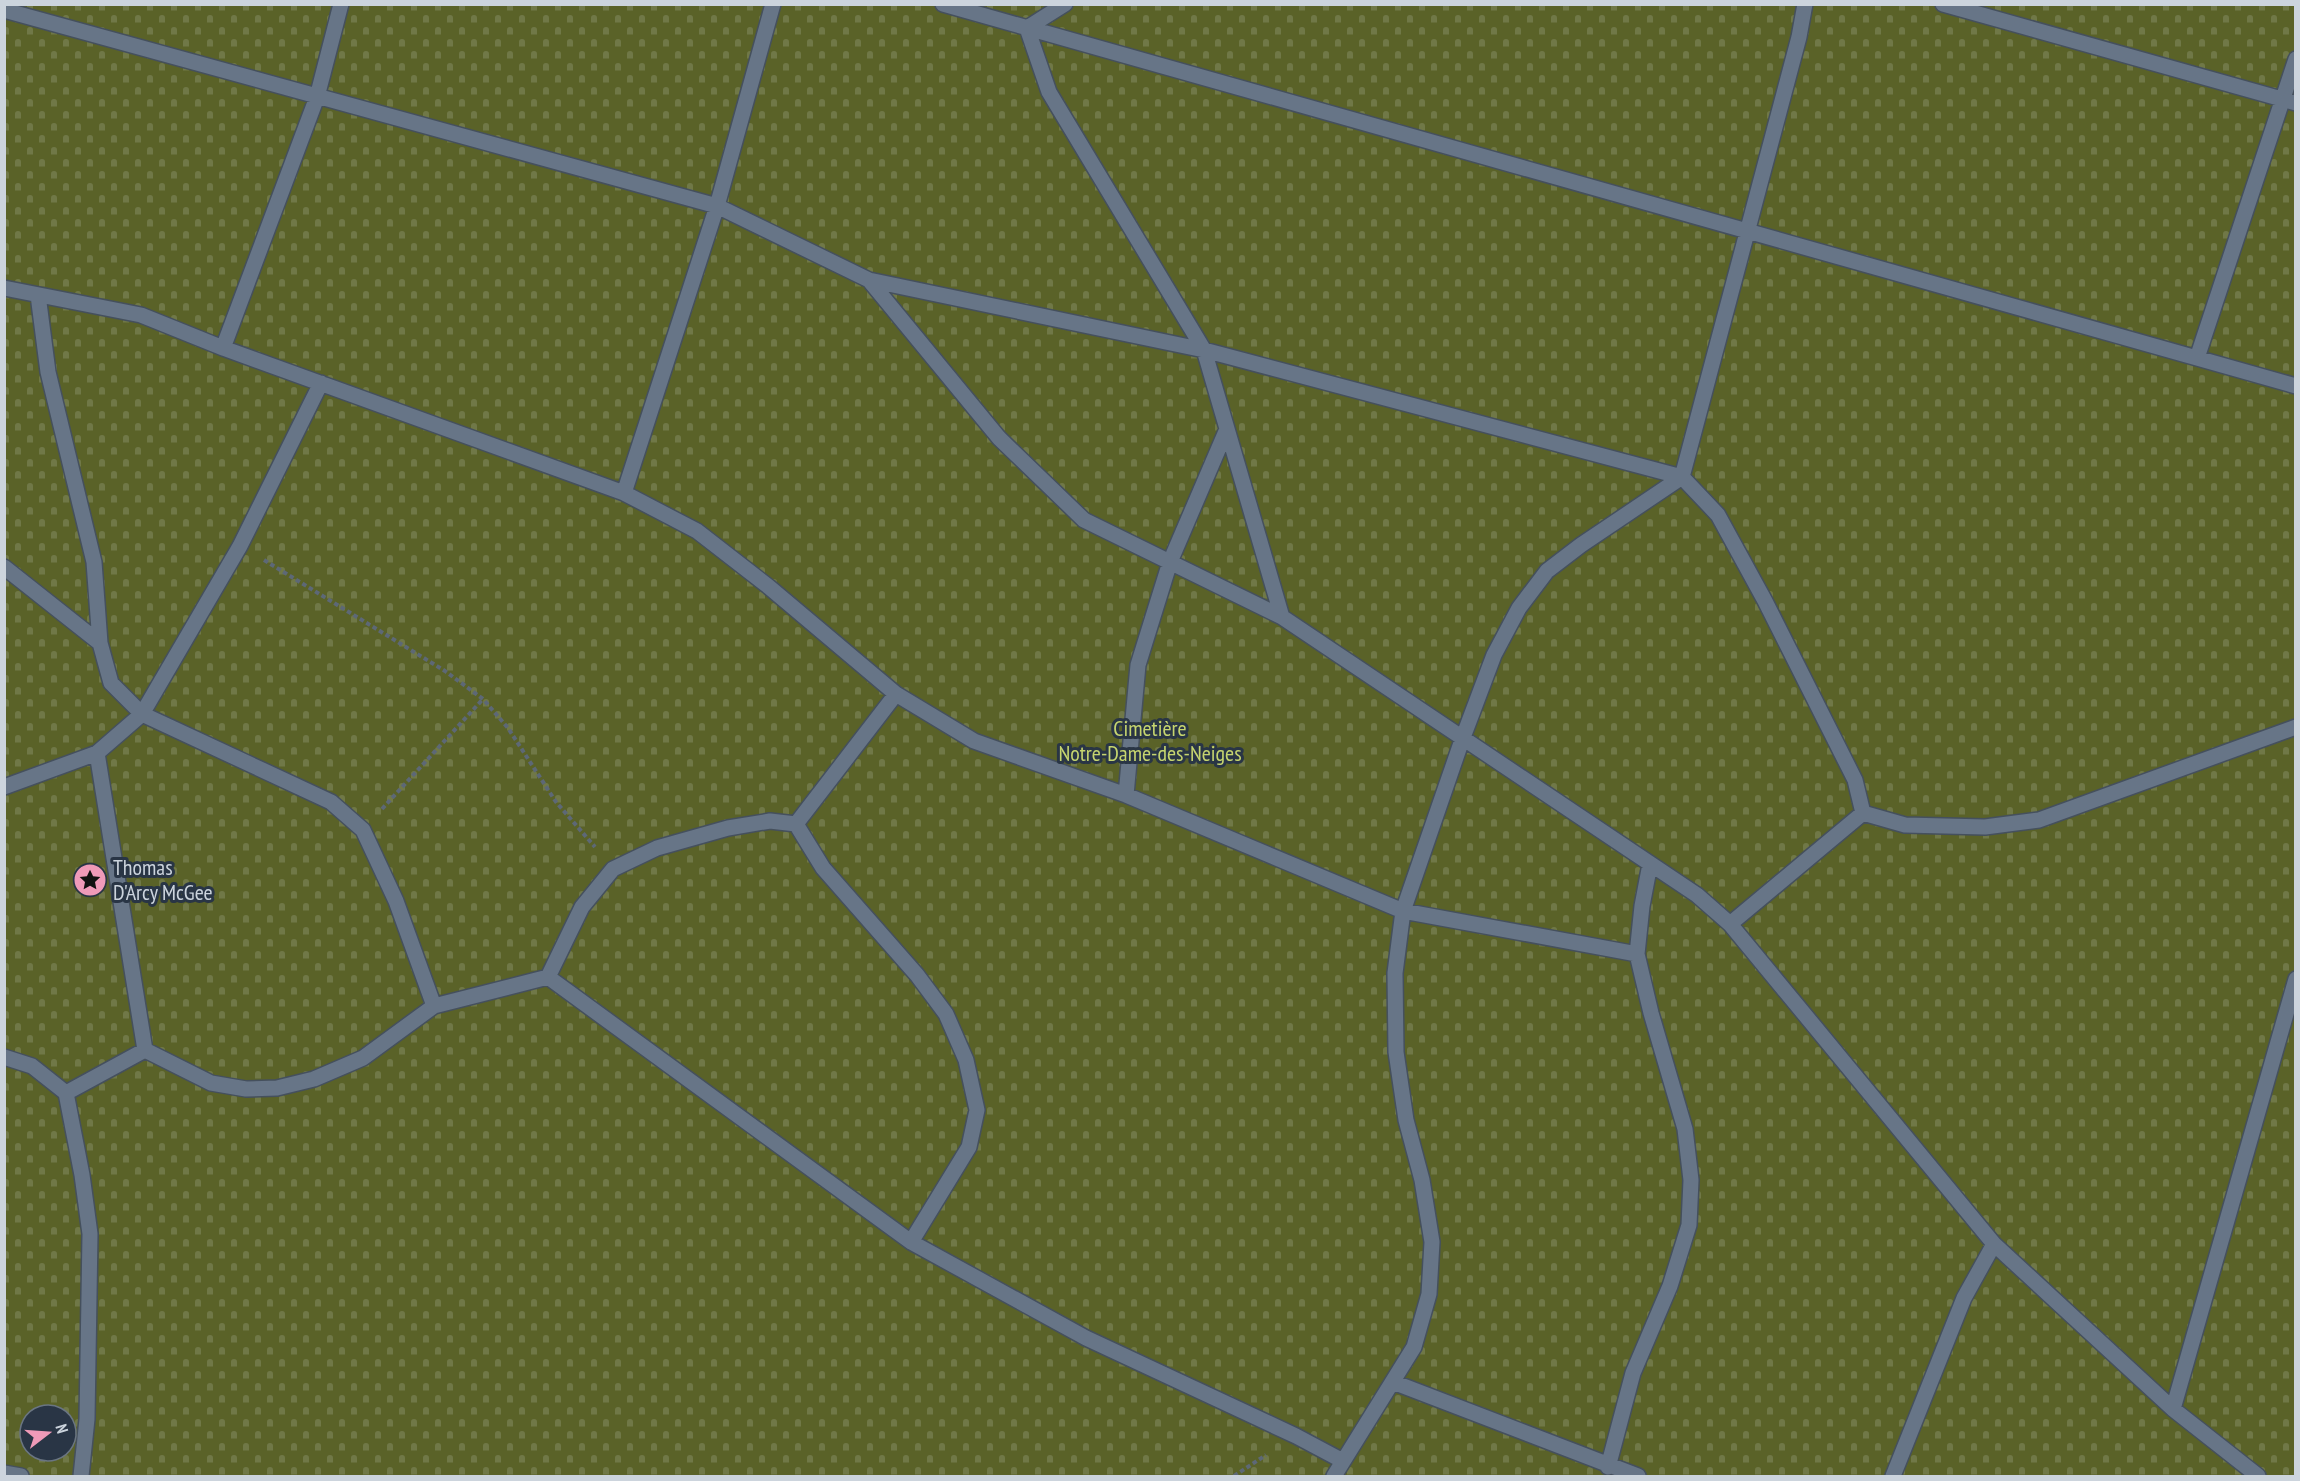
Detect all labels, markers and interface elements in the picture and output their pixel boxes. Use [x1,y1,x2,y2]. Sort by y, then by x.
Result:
park label: Cimetière Notre-Dame-des-Neiges [1058,714,1242,767]
place label: Thomas D'Arcy McGee [113,853,213,906]
place icon: Thomas D'Arcy McGee [72,862,108,898]
north arrow [18,1403,78,1463]
text: N [52,1422,73,1436]

